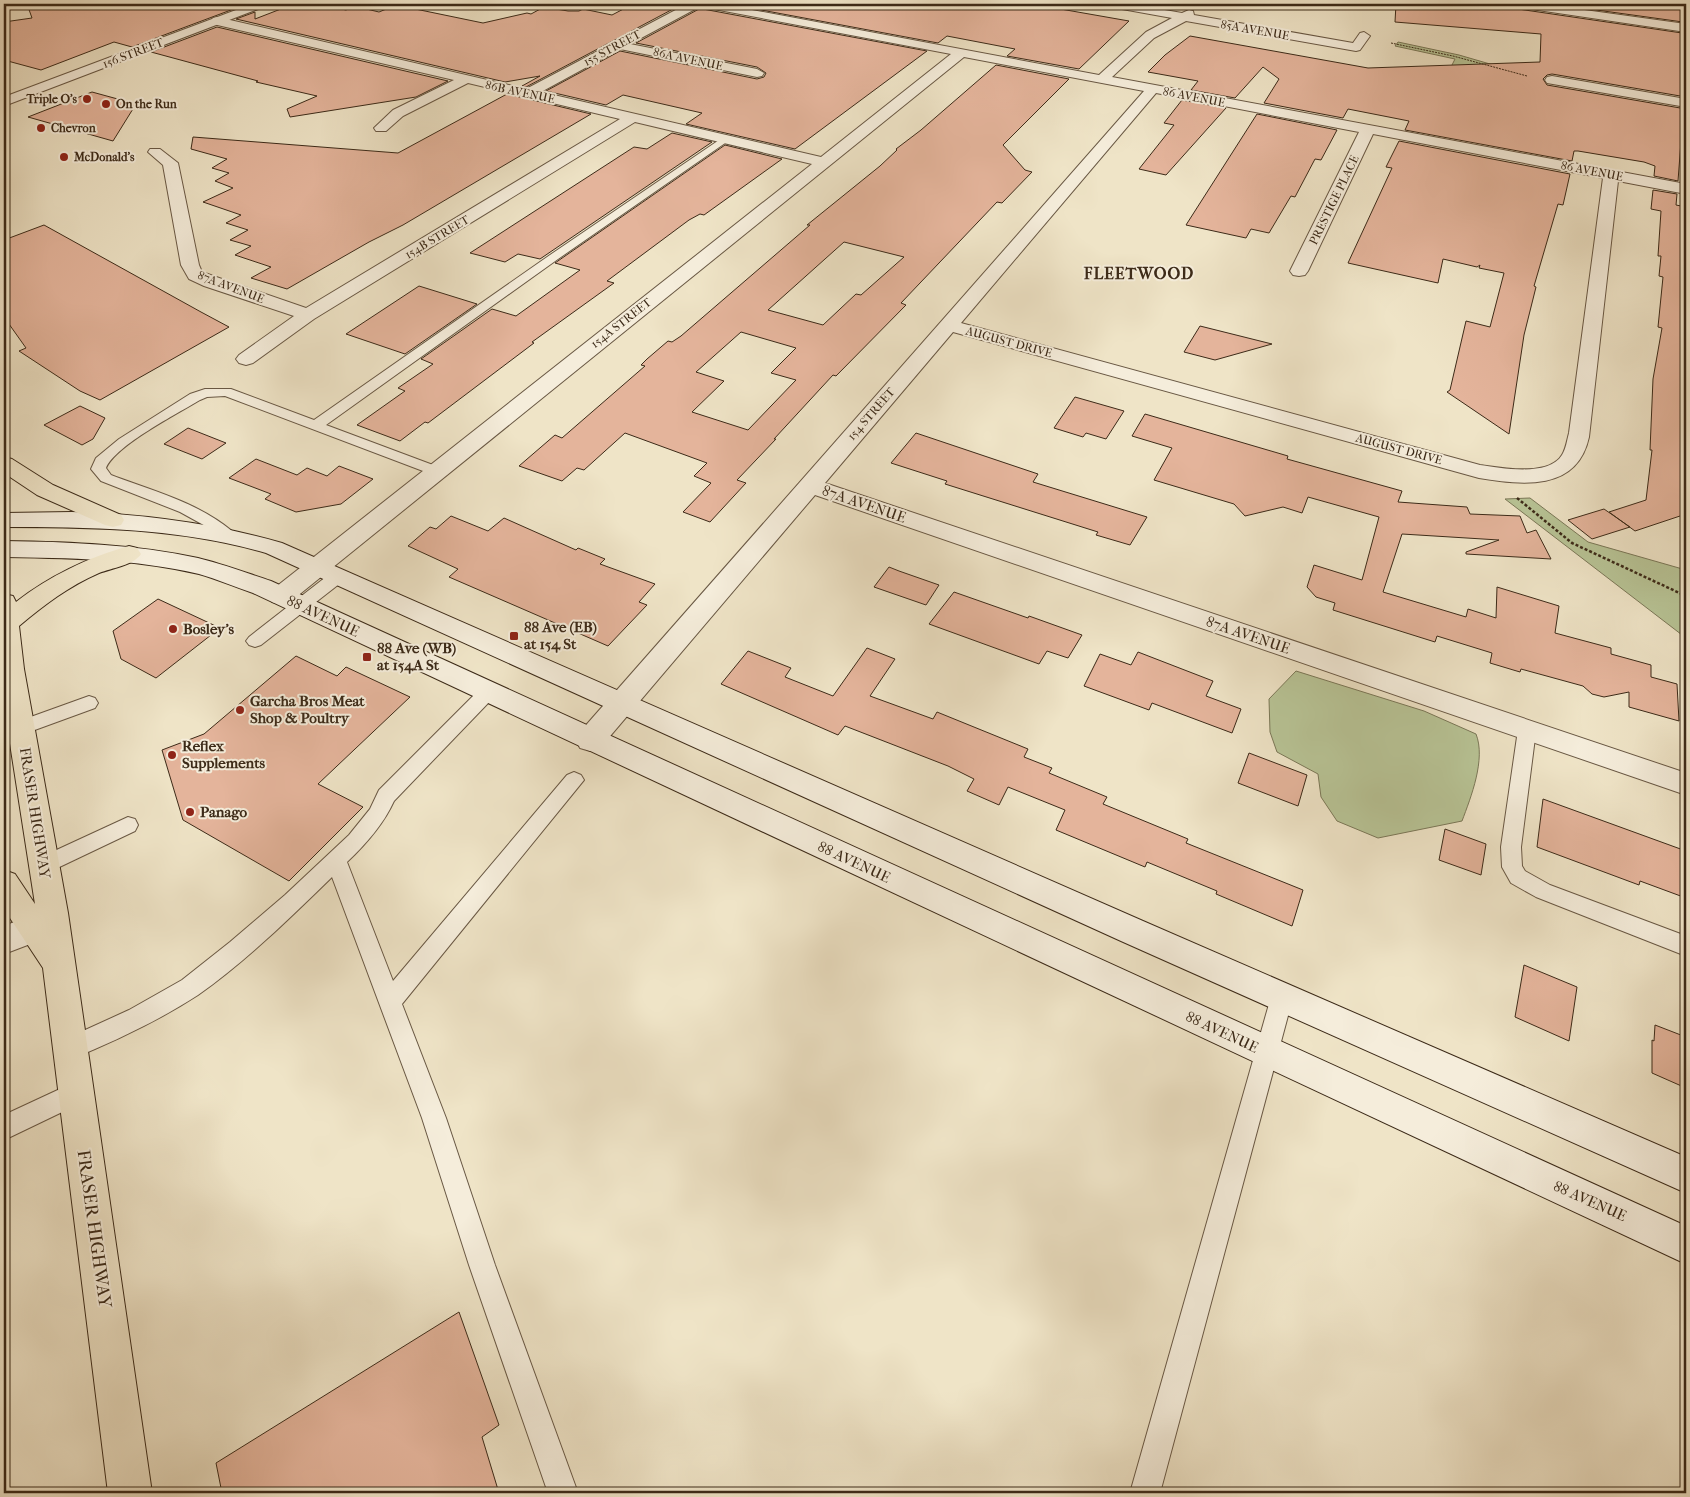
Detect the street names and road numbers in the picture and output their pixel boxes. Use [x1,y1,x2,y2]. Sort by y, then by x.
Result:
street label: 85A AVENUE [1220,17,1290,43]
street label: 155 STREET [581,27,644,69]
street label: 156 STREET [101,35,166,71]
street label: 86A AVENUE [652,45,724,73]
street label: 86B AVENUE [484,78,556,106]
street label: 86 AVENUE [1162,84,1226,110]
street label: PRESTIGE PLACE [1306,153,1362,247]
street label: 86 AVENUE [1560,158,1624,184]
street label: 154B STREET [402,212,473,262]
street label: 87A AVENUE [196,268,266,306]
street label: 154A STREET [588,295,655,351]
street label: AUGUST DRIVE [963,323,1054,360]
street label: 154 STREET [844,384,898,443]
street label: AUGUST DRIVE [1353,430,1444,467]
street label: 87A AVENUE [820,481,908,527]
street label: 88 AVENUE [284,591,362,641]
street label: 87A AVENUE [1204,612,1292,658]
street label: FRASER HIGHWAY [16,746,54,881]
street label: 88 AVENUE [815,837,893,887]
street label: 88 AVENUE [1183,1007,1261,1057]
street label: FRASER HIGHWAY [73,1149,116,1310]
street label: 88 AVENUE [1551,1177,1629,1225]

